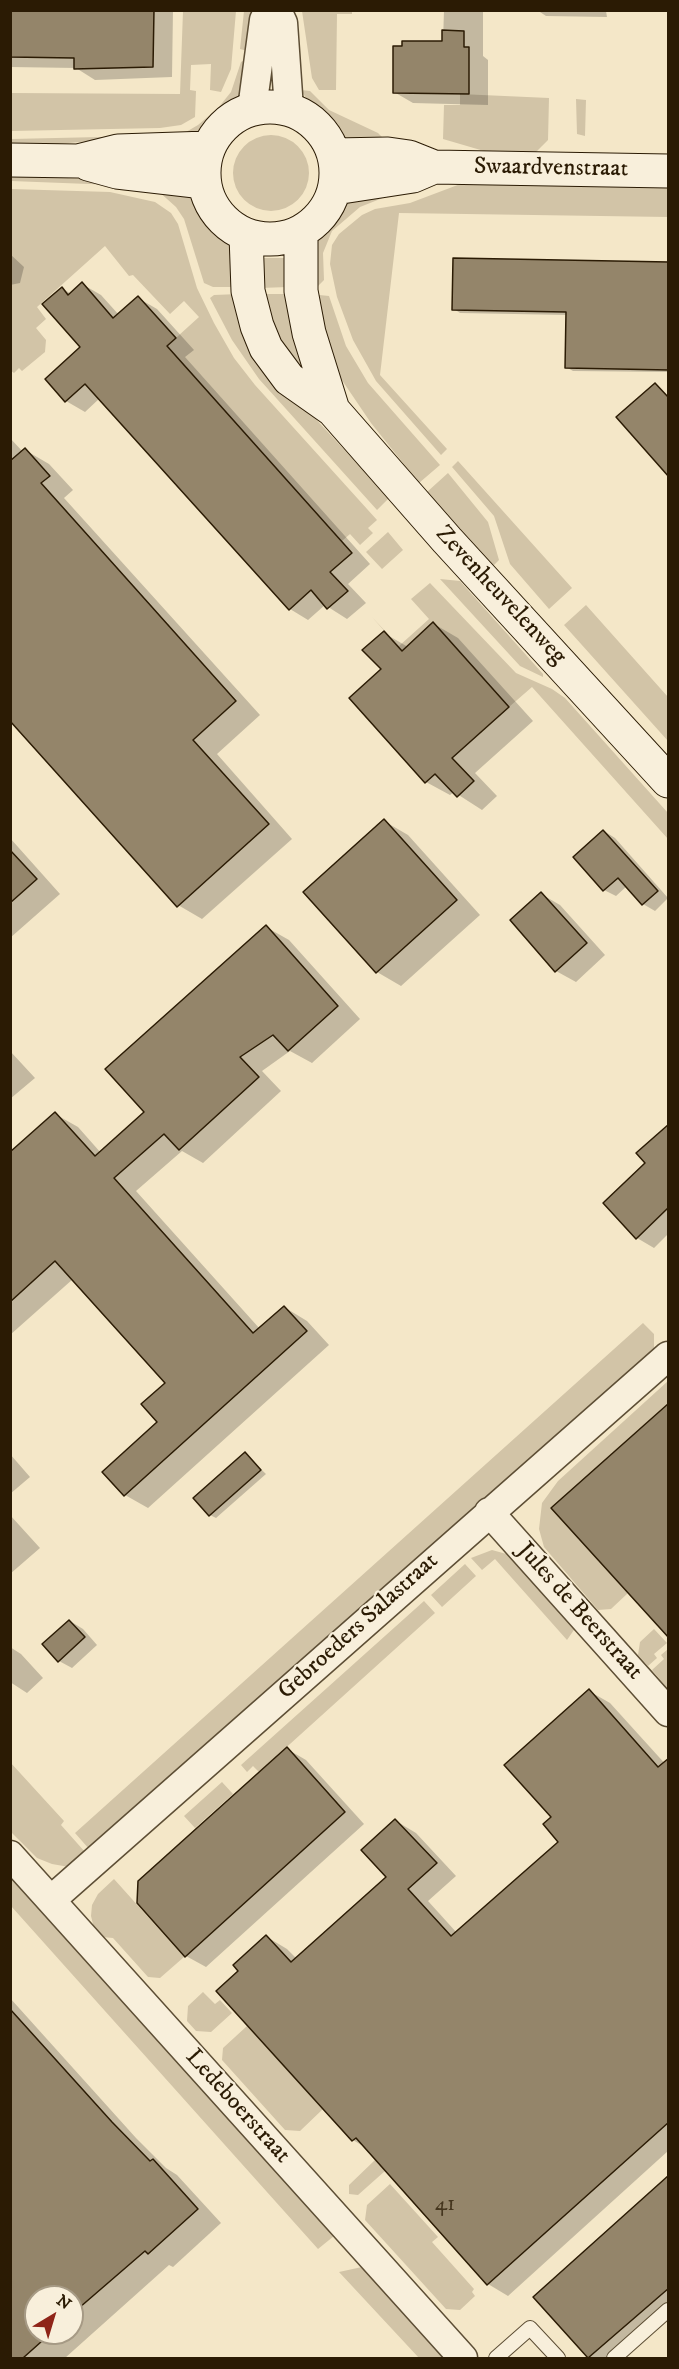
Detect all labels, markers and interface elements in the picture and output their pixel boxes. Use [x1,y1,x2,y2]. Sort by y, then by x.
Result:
street label: Swaardvenstraat [474,153,628,185]
street label: Zevenheuvelenweg [428,521,572,671]
street label: Jules de Beerstraat [510,1537,648,1687]
street label: Gebroeders Salastraat [273,1548,445,1706]
street label: Ledeboerstraat [178,2044,296,2170]
house number: 41 [435,2193,455,2219]
north arrow [24,2285,84,2345]
text: N [53,2290,75,2314]

